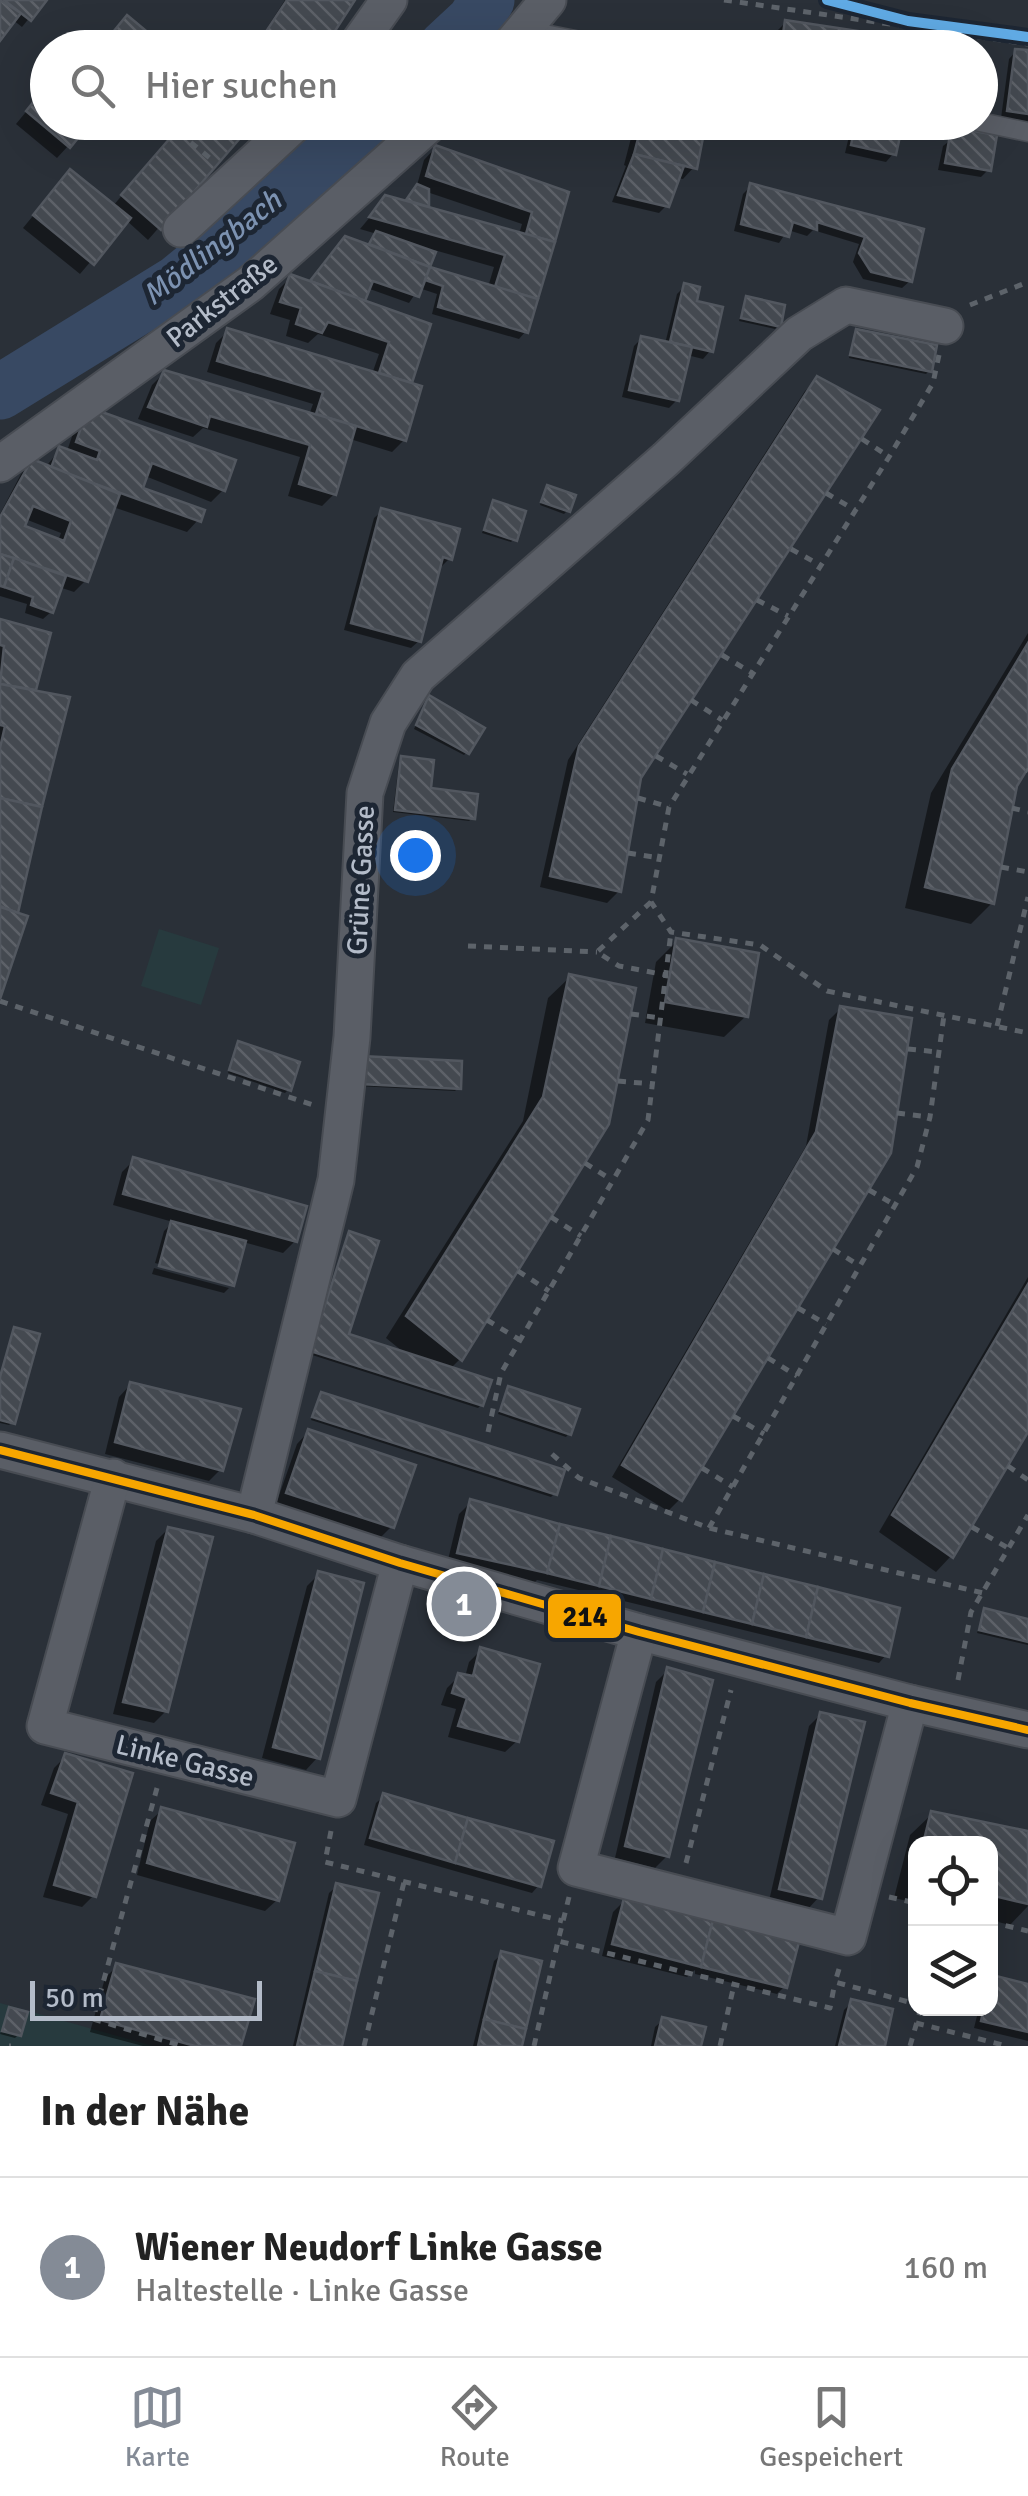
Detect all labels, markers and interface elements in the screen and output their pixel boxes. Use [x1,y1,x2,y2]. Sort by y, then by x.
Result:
search box [30,30,998,140]
icon: search [65,58,120,113]
text: Hier suchen [145,62,338,109]
water label: Mödlingbach [135,182,289,314]
street label: Parkstraße [160,247,284,355]
street label: Grüne Gasse [340,804,382,956]
your location [390,830,441,881]
pin: 1 [432,1566,496,1642]
line badge: 214 [546,1592,623,1640]
text: 214 [562,1600,608,1634]
street label: Linke Gasse [112,1727,258,1795]
map controls [908,1836,998,2016]
button: locate [908,1836,998,1926]
button: layers [908,1926,998,2016]
scale bar [30,1976,262,2020]
text: 50 m [45,1981,104,2015]
text: In der Nähe [40,2086,249,2137]
text: Wiener Neudorf Linke Gasse [135,2224,603,2271]
text: 1 [64,2248,81,2287]
text: 160 m [904,2248,988,2287]
text: Haltestelle · Linke Gasse [135,2271,469,2310]
tab: Karte [125,2380,190,2474]
tab: Route [440,2380,510,2474]
tab: Gespeichert [759,2380,903,2474]

